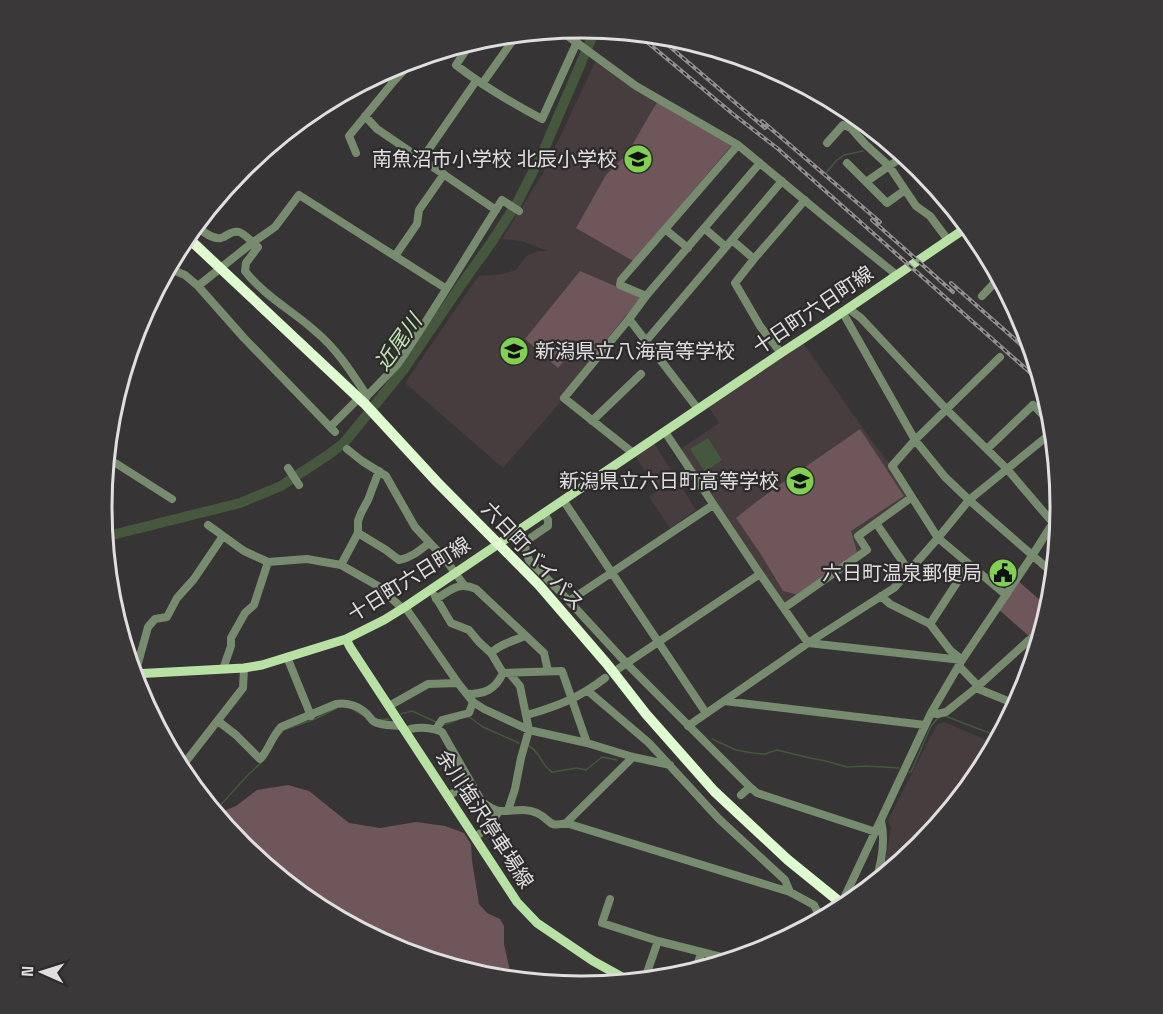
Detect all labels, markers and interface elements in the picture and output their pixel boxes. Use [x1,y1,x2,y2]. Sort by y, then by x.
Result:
school or university icon: 南魚沼市小学校 北辰小学校 [622,143,654,175]
place label: 南魚沼市小学校 北辰小学校 [372,146,617,172]
street label: 十日町六日町線 [748,260,878,360]
water label: 近尾川 [369,307,429,375]
school or university icon: 新潟県立八海高等学校 [498,335,530,367]
place label: 新潟県立八海高等学校 [535,338,735,364]
school or university icon: 新潟県立六日町高等学校 [784,465,816,497]
place label: 新潟県立六日町高等学校 [559,468,779,494]
street label: 六日町バイパス [476,496,590,616]
street label: 十日町六日町線 [343,531,475,627]
public building icon: 六日町温泉郵便局 [987,557,1019,589]
place label: 六日町温泉郵便局 [822,560,982,586]
street label: 余川塩沢停車場線 [431,745,539,893]
north arrow [12,942,72,1002]
text: N [17,965,38,977]

